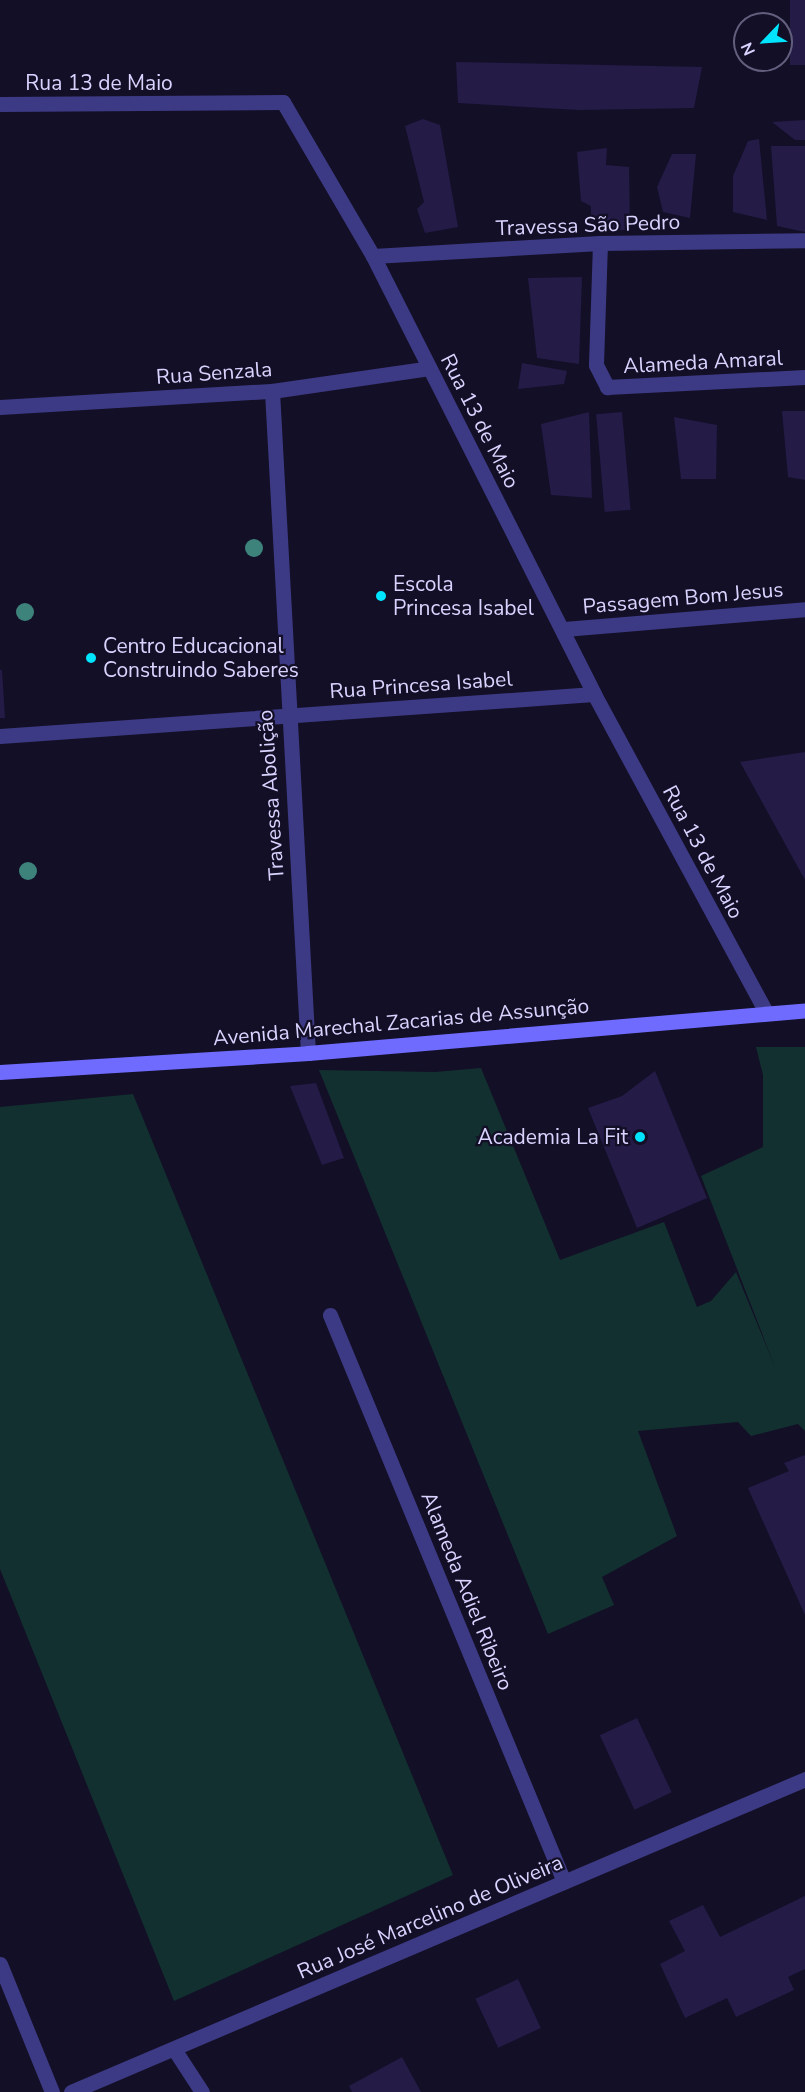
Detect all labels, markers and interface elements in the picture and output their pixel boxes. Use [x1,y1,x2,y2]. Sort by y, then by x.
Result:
north arrow [733,12,793,72]
text: N [736,39,761,59]
street label: Rua 13 de Maio [25,70,173,96]
street label: Travessa São Pedro [495,209,681,241]
street label: Alameda Amaral [623,345,783,379]
street label: Rua 13 de Maio [435,350,525,492]
street label: Rua Senzala [155,356,273,390]
place label: Escola Princesa Isabel [393,571,534,621]
street label: Passagem Bom Jesus [582,577,784,619]
marker: Escola Princesa Isabel [374,589,388,603]
place label: Centro Educacional Construindo Saberes [103,633,299,683]
marker: Centro Educacional Construindo Saberes [84,651,98,665]
street label: Rua Princesa Isabel [329,666,513,704]
street label: Travessa Abolição [252,709,290,881]
street label: Rua 13 de Maio [657,781,749,923]
street label: Avenida Marechal Zacarias de Assunção [212,993,590,1051]
place label: Academia La Fit [478,1124,628,1150]
marker: Academia La Fit [633,1130,647,1144]
street label: Alameda Adiel Ribeiro [416,1488,518,1694]
street label: Rua José Marcelino de Oliveira [293,1850,567,1984]

